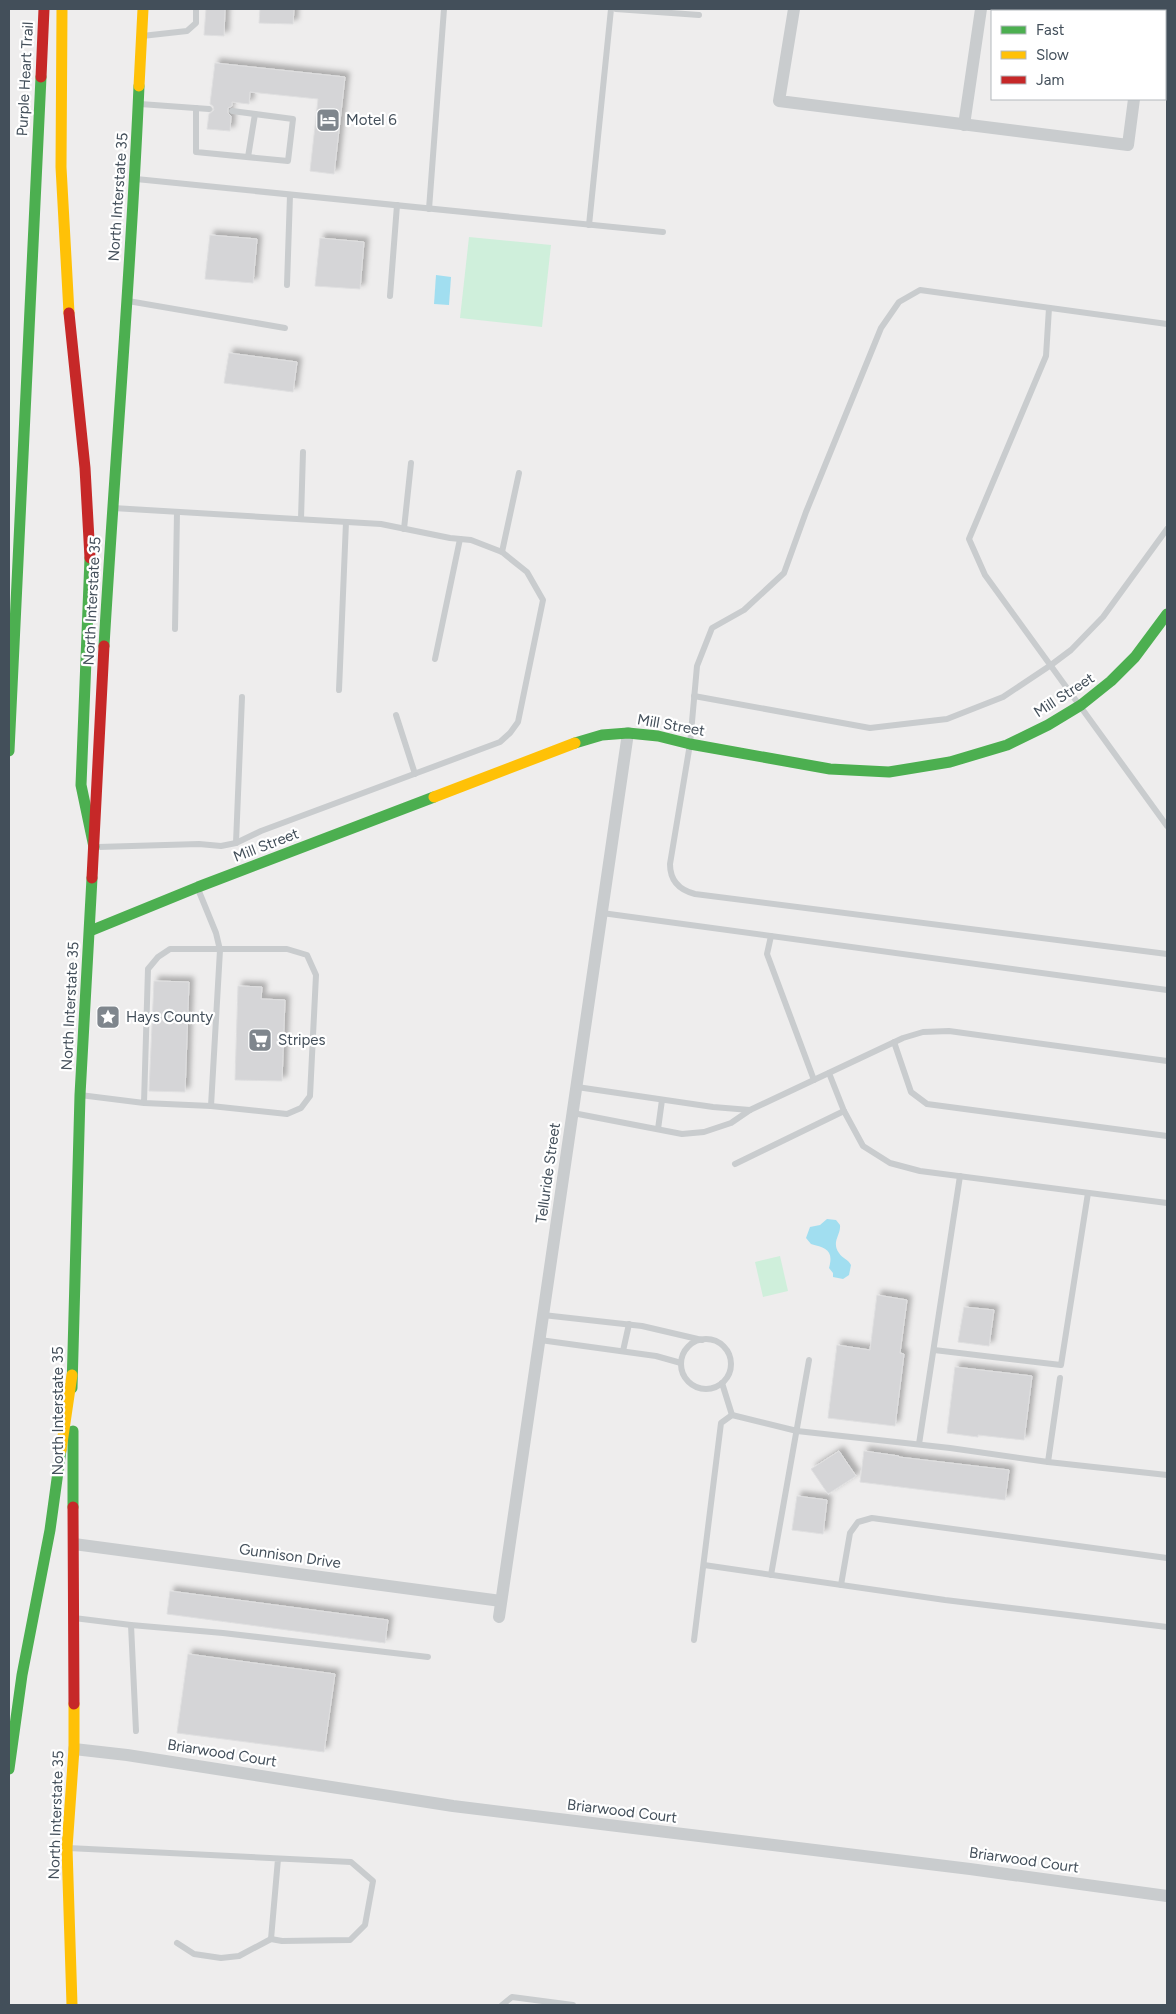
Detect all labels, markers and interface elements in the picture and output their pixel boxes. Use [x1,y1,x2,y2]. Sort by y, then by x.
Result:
legend [991,10,1166,100]
street label: Purple Heart Trail [13,21,37,137]
text: Fast [1036,21,1065,39]
text: Slow [1036,46,1069,64]
text: Jam [1036,71,1064,89]
hotel icon: Motel 6 [315,107,341,133]
place label: Motel 6 [346,111,397,129]
street label: North Interstate 35 [105,132,131,262]
street label: North Interstate 35 [80,536,104,666]
street label: Mill Street [1030,669,1098,721]
street label: Mill Street [636,710,707,740]
street label: Mill Street [231,824,301,866]
street label: North Interstate 35 [58,941,82,1071]
place icon: Hays County [95,1004,121,1030]
place label: Hays County [126,1008,213,1026]
supermarket icon: Stripes [247,1027,273,1053]
place label: Stripes [278,1031,325,1049]
street label: Telluride Street [532,1121,564,1225]
street label: North Interstate 35 [49,1346,67,1476]
street label: Gunnison Drive [238,1540,342,1572]
street label: Briarwood Court [166,1735,278,1771]
street label: North Interstate 35 [45,1750,67,1880]
street label: Briarwood Court [566,1795,678,1827]
street label: Briarwood Court [968,1843,1080,1877]

